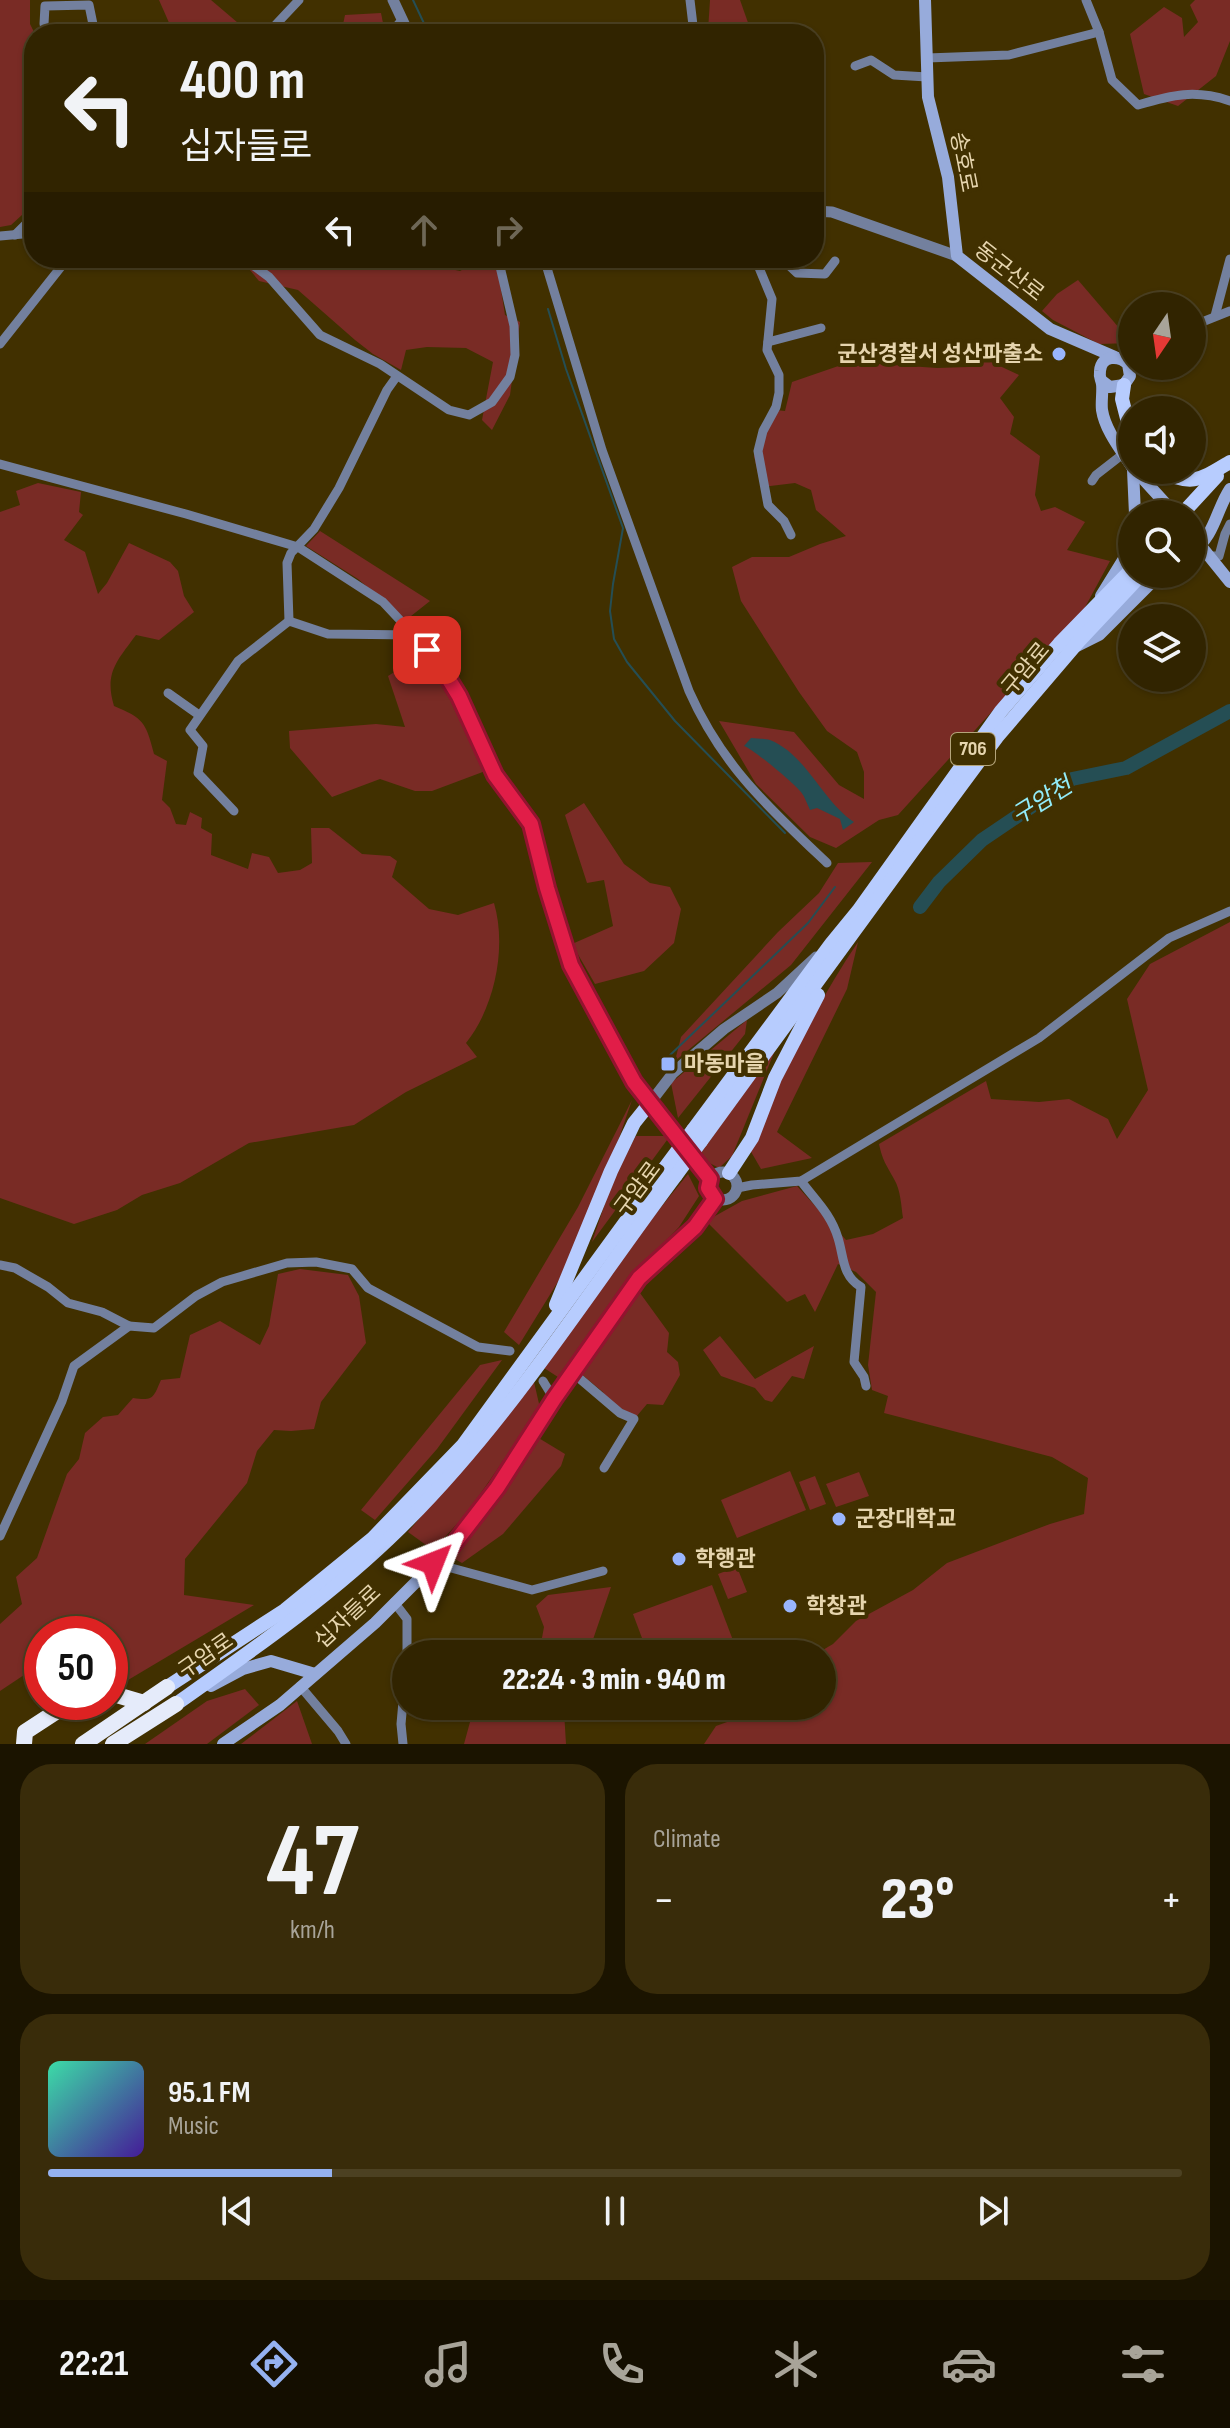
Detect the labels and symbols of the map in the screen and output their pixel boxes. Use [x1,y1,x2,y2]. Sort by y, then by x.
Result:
street label: 송호로 [944,130,982,194]
street label: 동군산로 [969,236,1049,308]
north arrow [1118,292,1206,380]
place label: 군산경찰서 성산파출소 [837,341,1043,368]
marker: 군산경찰서 성산파출소 [1050,345,1068,363]
pin [393,616,461,684]
street label: 구암로 [996,637,1056,701]
road number: 706 [951,733,995,765]
water label: 구암천 [1006,770,1080,831]
place label: 마동마을 [684,1051,765,1078]
marker: 마동마을 [659,1055,677,1073]
street label: 구암로 [609,1157,667,1221]
place label: 군장대학교 [855,1506,956,1533]
marker: 군장대학교 [830,1510,848,1528]
position arrow [391,1521,475,1605]
place label: 학행관 [695,1546,756,1573]
marker: 학행관 [670,1550,688,1568]
street label: 십자들로 [309,1580,387,1654]
place label: 학창관 [806,1593,867,1620]
marker: 학창관 [781,1597,799,1615]
speed limit sign: 50 [24,1616,128,1720]
street label: 구암로 [173,1628,239,1684]

